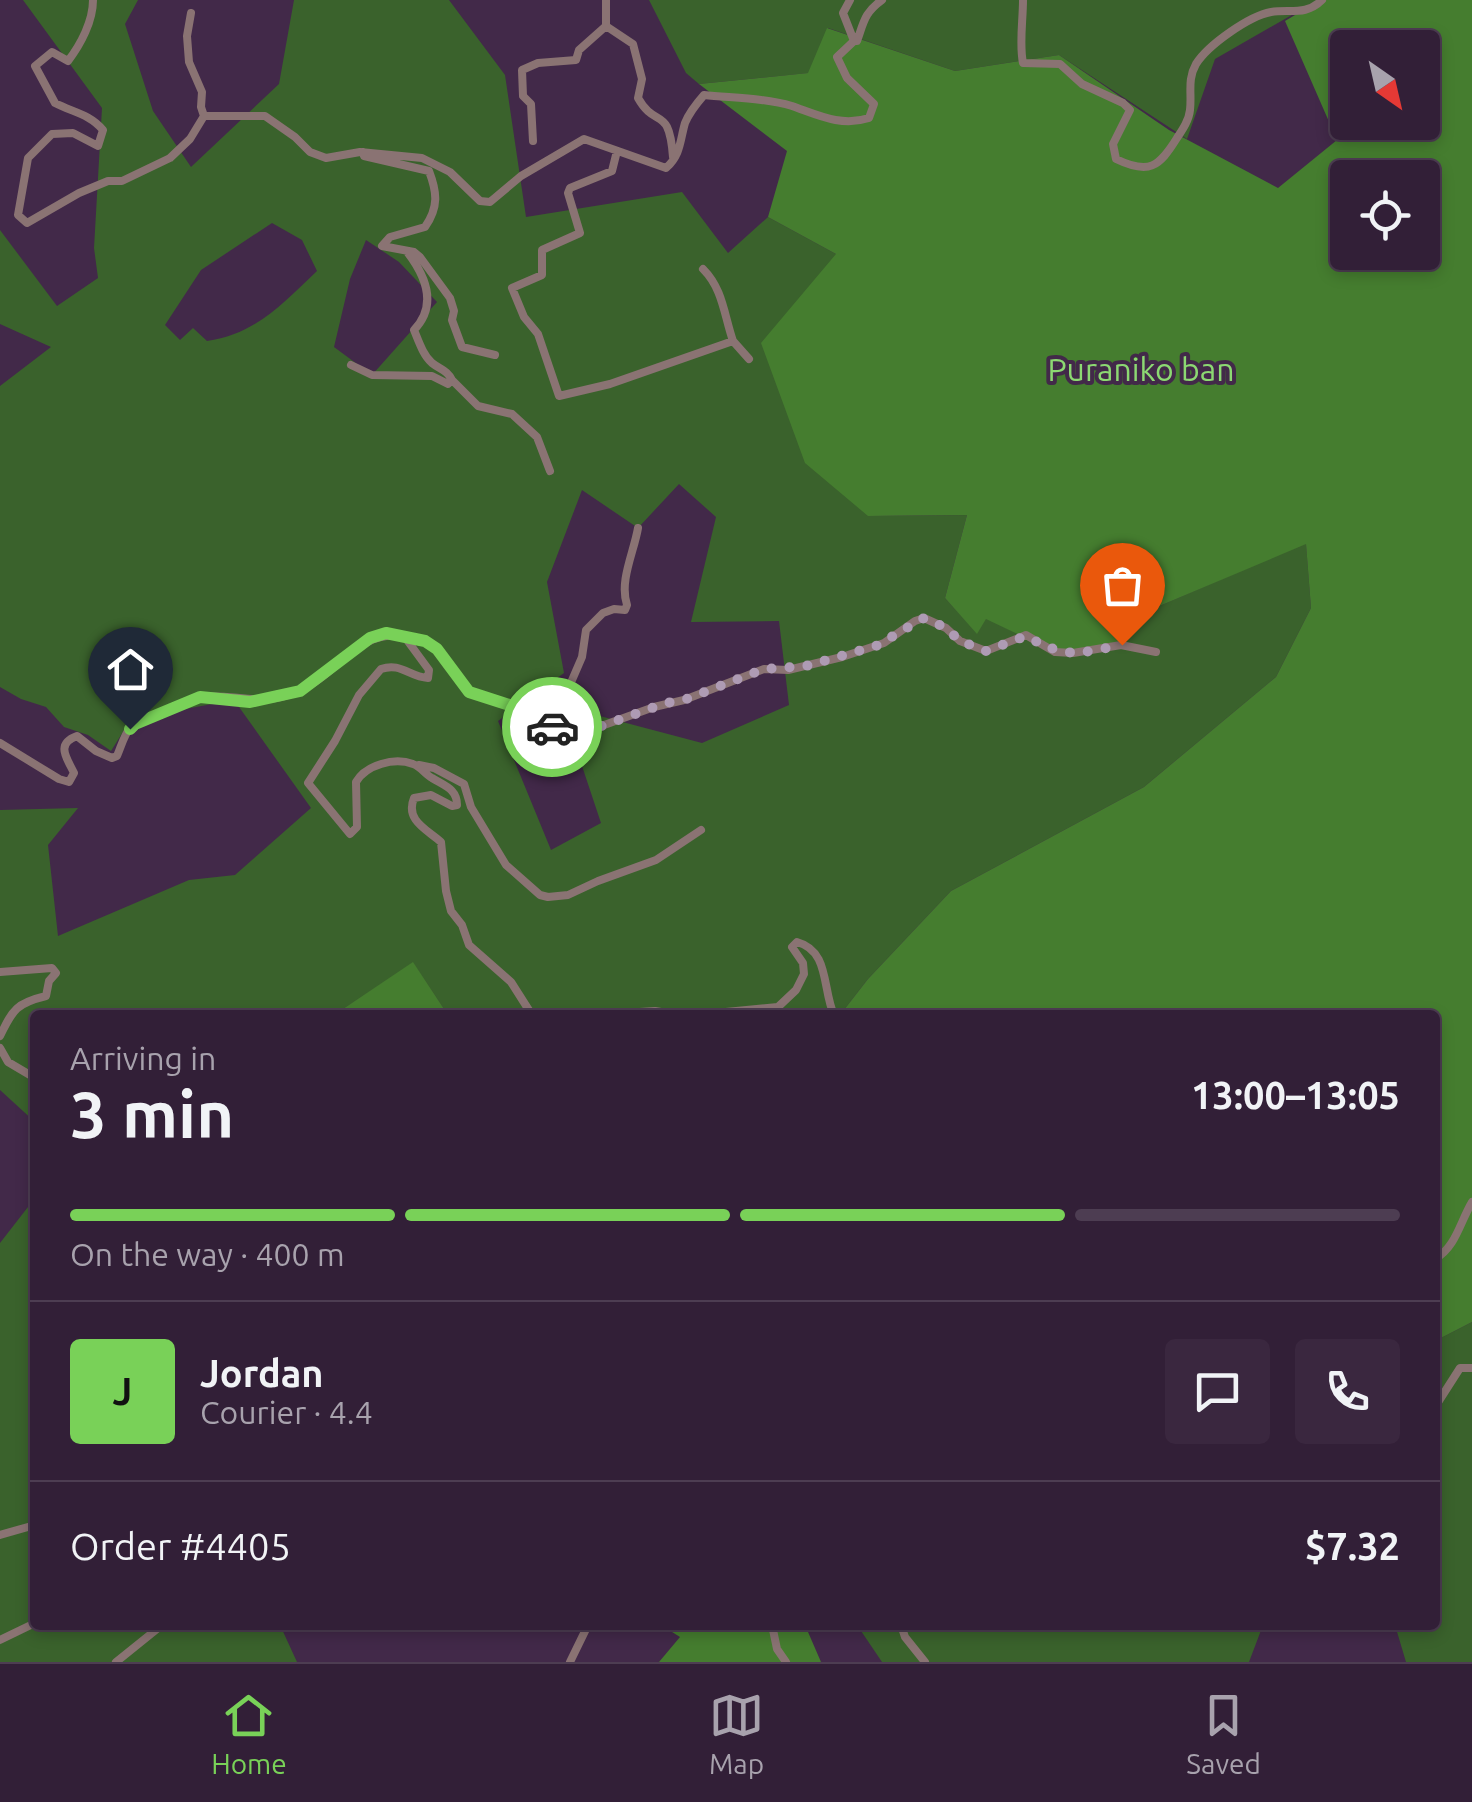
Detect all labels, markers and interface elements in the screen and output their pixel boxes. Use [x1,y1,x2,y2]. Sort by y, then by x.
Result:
north arrow [1330,30,1440,140]
map controls [1330,30,1440,270]
button: locate [1330,160,1440,270]
park label: Puraniko ban [1047,351,1235,387]
pin [1080,543,1165,646]
icon: bag [1095,558,1150,613]
pin [88,627,173,730]
icon: home [103,642,158,697]
courier [502,677,602,777]
icon: car [525,700,580,755]
text: Arriving in [70,1040,216,1076]
text: 13:00–13:05 [1191,1074,1400,1116]
text: 3 min [70,1077,234,1150]
text: On the way · 400 m [70,1236,345,1272]
button: chat [1165,1339,1270,1444]
button: phone [1295,1339,1400,1444]
text: Jordan [200,1352,324,1394]
text: J [113,1370,132,1412]
text: Courier · 4.4 [200,1394,373,1430]
text: Order #4405 [70,1525,291,1567]
text: $7.32 [1305,1525,1400,1567]
tab: Home [211,1688,287,1779]
tab: Map [709,1688,764,1779]
tab: Saved [1186,1688,1261,1779]

